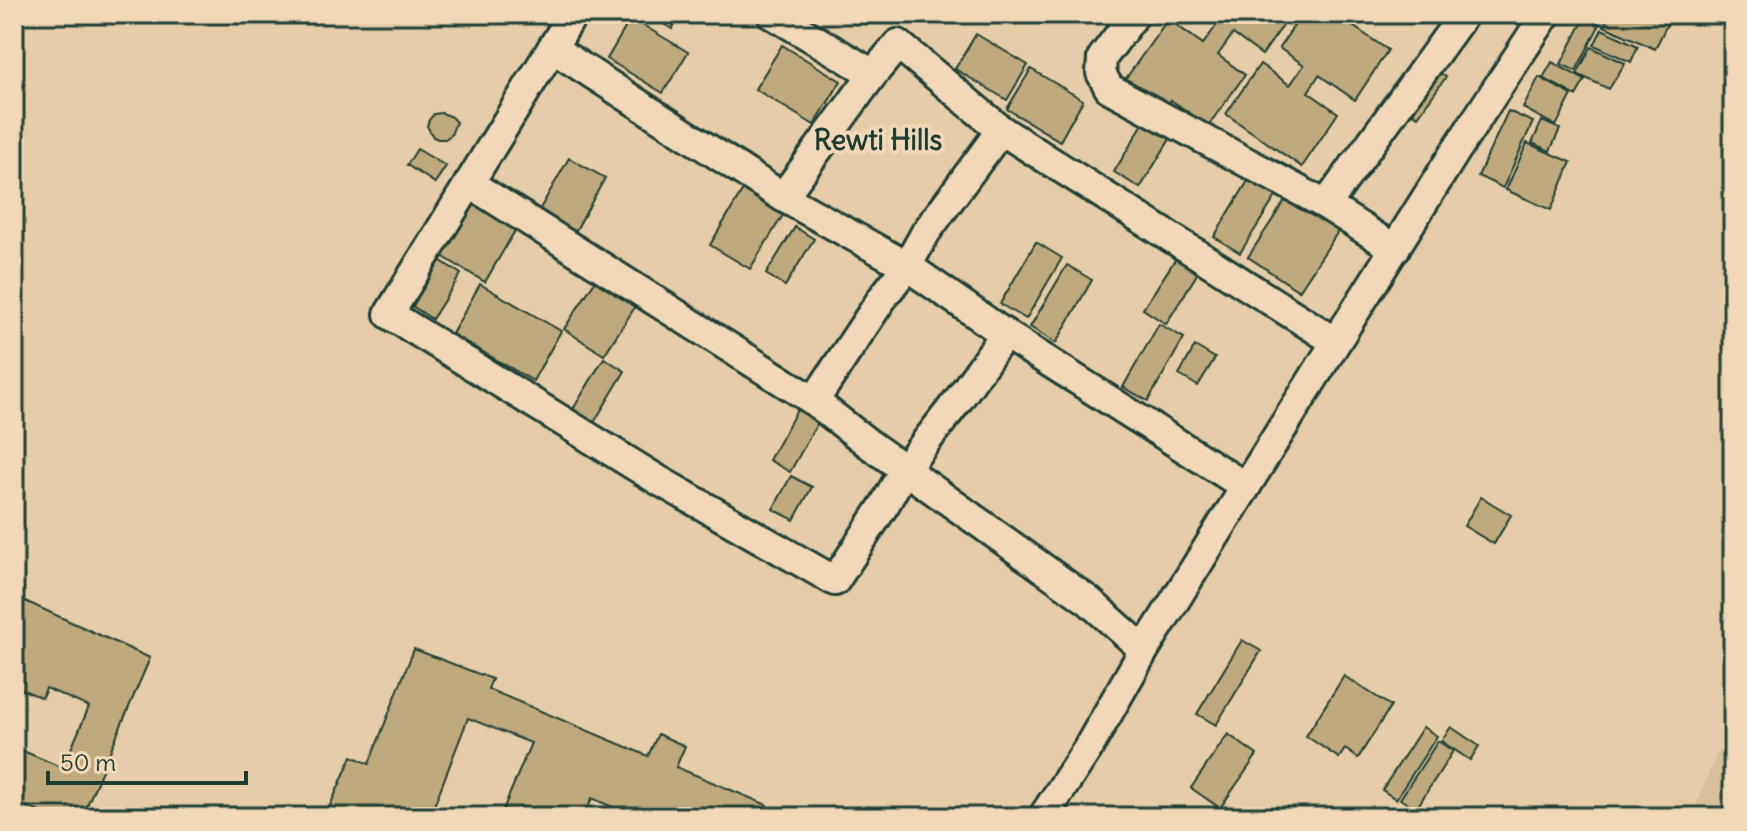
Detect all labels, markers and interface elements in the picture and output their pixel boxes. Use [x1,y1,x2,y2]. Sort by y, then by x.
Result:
district label: Rewti Hills [814,122,942,158]
scale bar [48,735,246,785]
text: 50 m [60,747,116,777]

